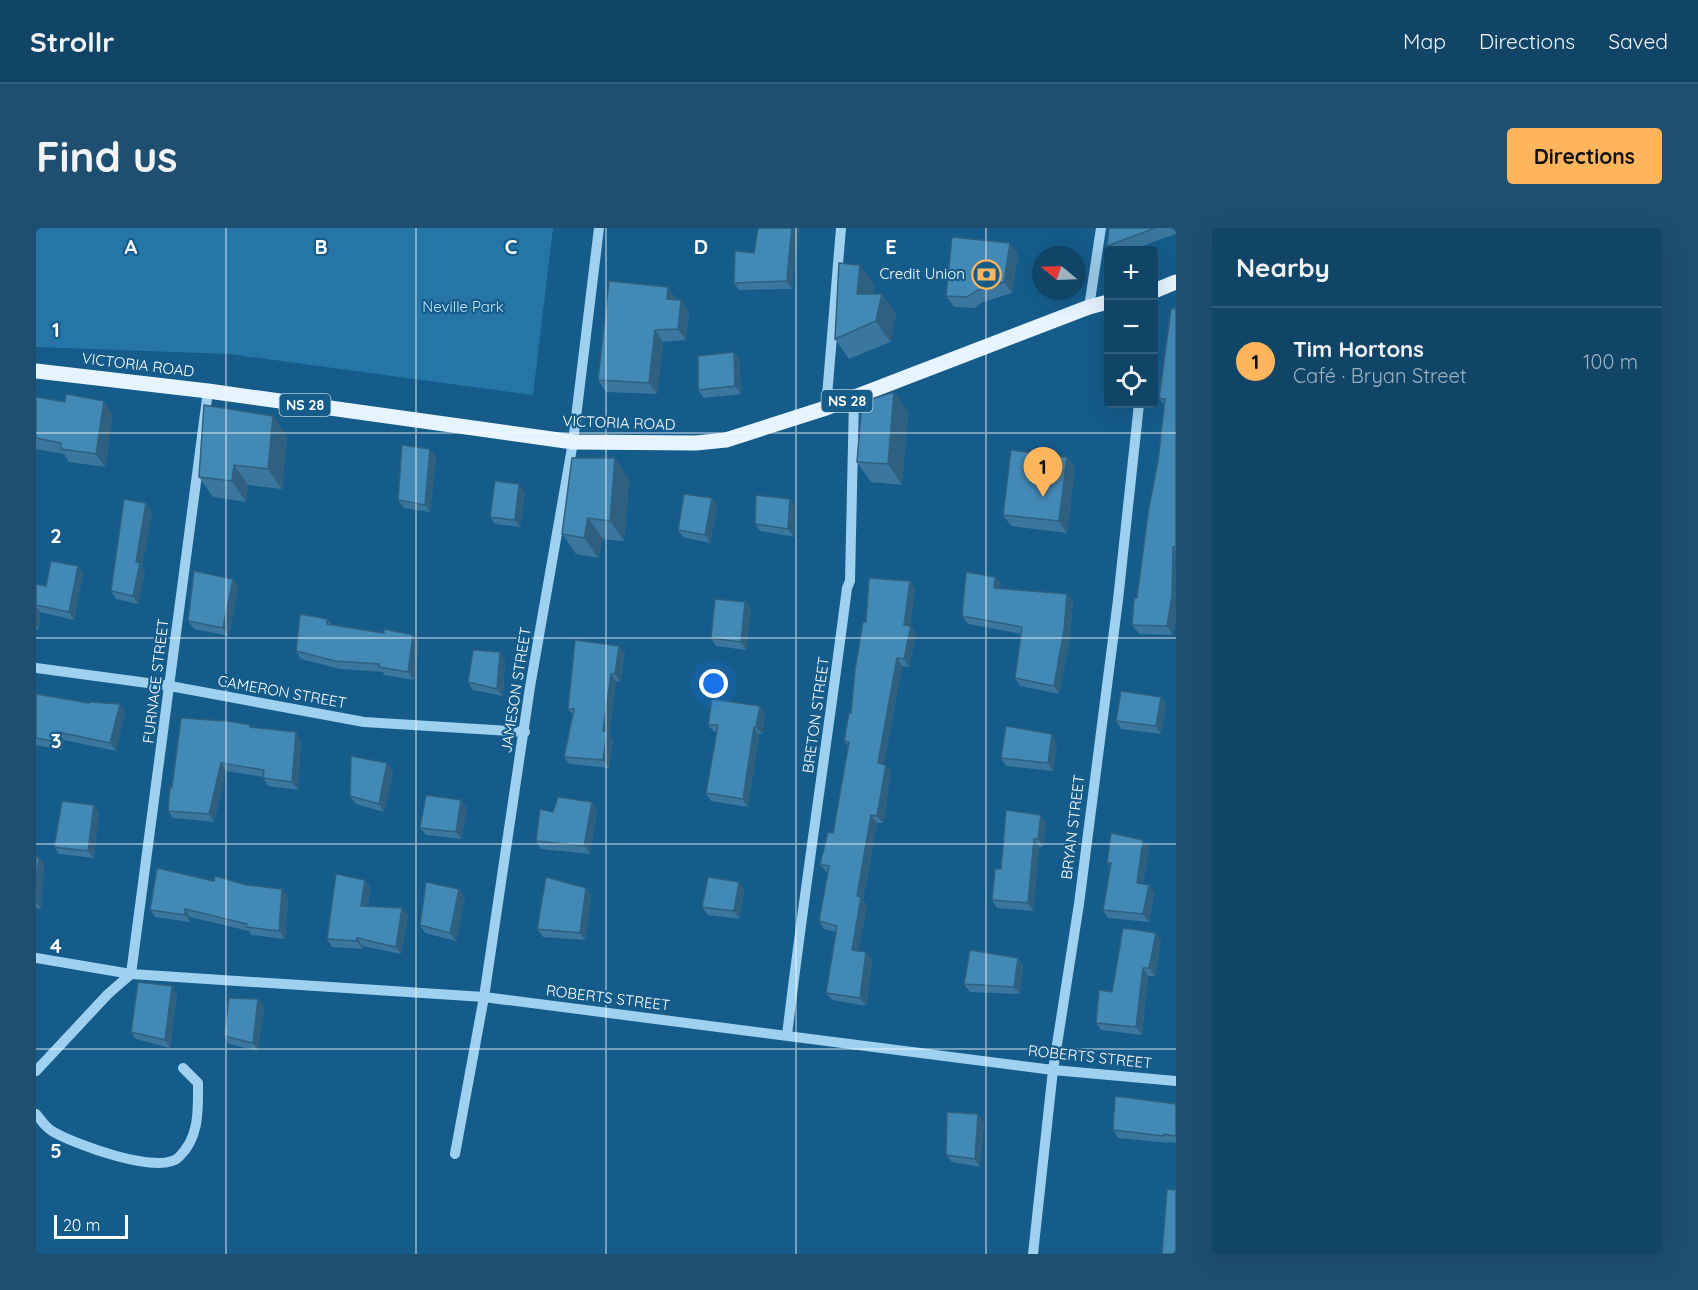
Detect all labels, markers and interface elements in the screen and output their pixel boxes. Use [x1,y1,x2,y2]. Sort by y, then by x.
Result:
text: Strollr [30,24,114,59]
text: Map [1403,28,1446,54]
text: Directions [1479,28,1575,54]
text: Saved [1608,28,1668,54]
button: Directions [1507,128,1662,184]
text: Find us [36,130,178,183]
text: A [125,234,138,259]
text: B [314,234,328,259]
text: C [505,234,518,259]
text: D [694,234,708,259]
text: E [885,234,897,259]
north arrow [1032,246,1086,300]
map controls [1104,246,1158,408]
button: + [1104,246,1158,300]
text: Nearby [1236,251,1330,284]
bank icon: Credit Union [970,258,1002,290]
place label: Credit Union [879,264,965,283]
park label: Neville Park [422,297,504,316]
button: − [1104,300,1158,354]
text: 1 [52,317,60,342]
text: Tim Hortons [1293,335,1424,363]
street label: VICTORIA ROAD [81,348,196,381]
text: 1 [1252,349,1259,374]
text: 100 m [1583,349,1638,374]
button: locate [1104,354,1158,408]
text: Café · Bryan Street [1293,363,1467,388]
road number: NS 28 [822,390,872,412]
road number: NS 28 [280,394,330,416]
street label: VICTORIA ROAD [562,411,676,434]
pin: 1 [1024,448,1062,497]
text: 2 [50,523,62,548]
street label: FURNACE STREET [138,617,173,745]
street label: JAMESON STREET [496,625,535,754]
street label: BRETON STREET [798,656,833,774]
your location [699,669,728,698]
street label: CAMERON STREET [216,671,348,712]
text: 3 [51,728,61,753]
street label: BRYAN STREET [1057,773,1088,881]
text: 4 [50,933,62,958]
street label: ROBERTS STREET [545,980,671,1015]
street label: ROBERTS STREET [1027,1041,1153,1072]
text: 5 [50,1138,62,1163]
scale bar [54,1212,128,1240]
text: 20 m [63,1215,100,1235]

